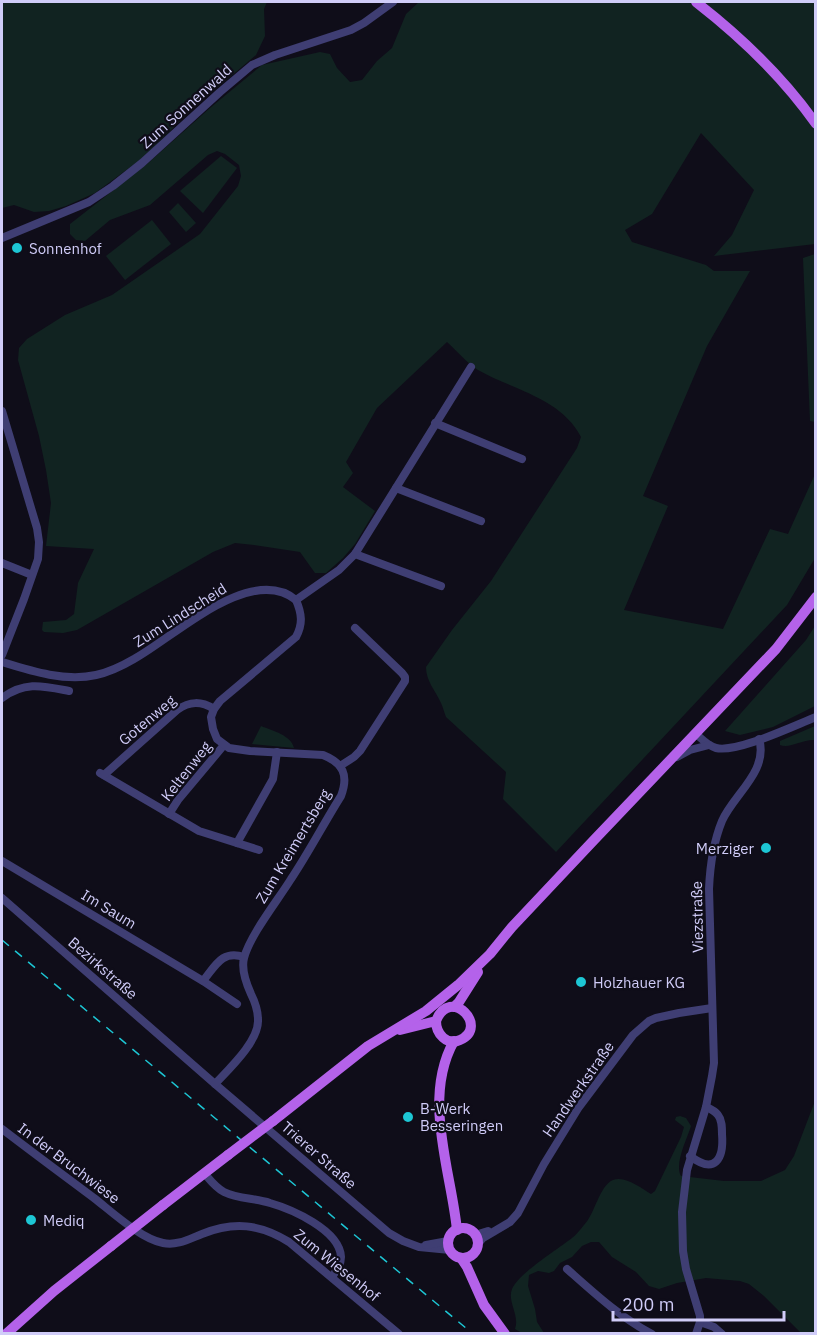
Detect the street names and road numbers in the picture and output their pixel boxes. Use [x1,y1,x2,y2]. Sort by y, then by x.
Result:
street label: Zum Sonnenwald [136,60,236,152]
street label: Zum Lindscheid [130,579,230,651]
street label: Gotenweg [115,691,179,749]
street label: Keltenweg [157,737,215,805]
street label: Zum Kreimertsberg [251,785,335,907]
street label: Viezstraße [687,881,707,953]
street label: Im Saum [78,885,140,933]
street label: Bezirkstraße [64,933,142,1003]
street label: Handwerkstraße [538,1037,618,1141]
street label: Trierer Straße [278,1117,360,1193]
street label: In der Bruchwiese [14,1118,124,1208]
street label: Zum Wiesenhof [290,1225,384,1305]

